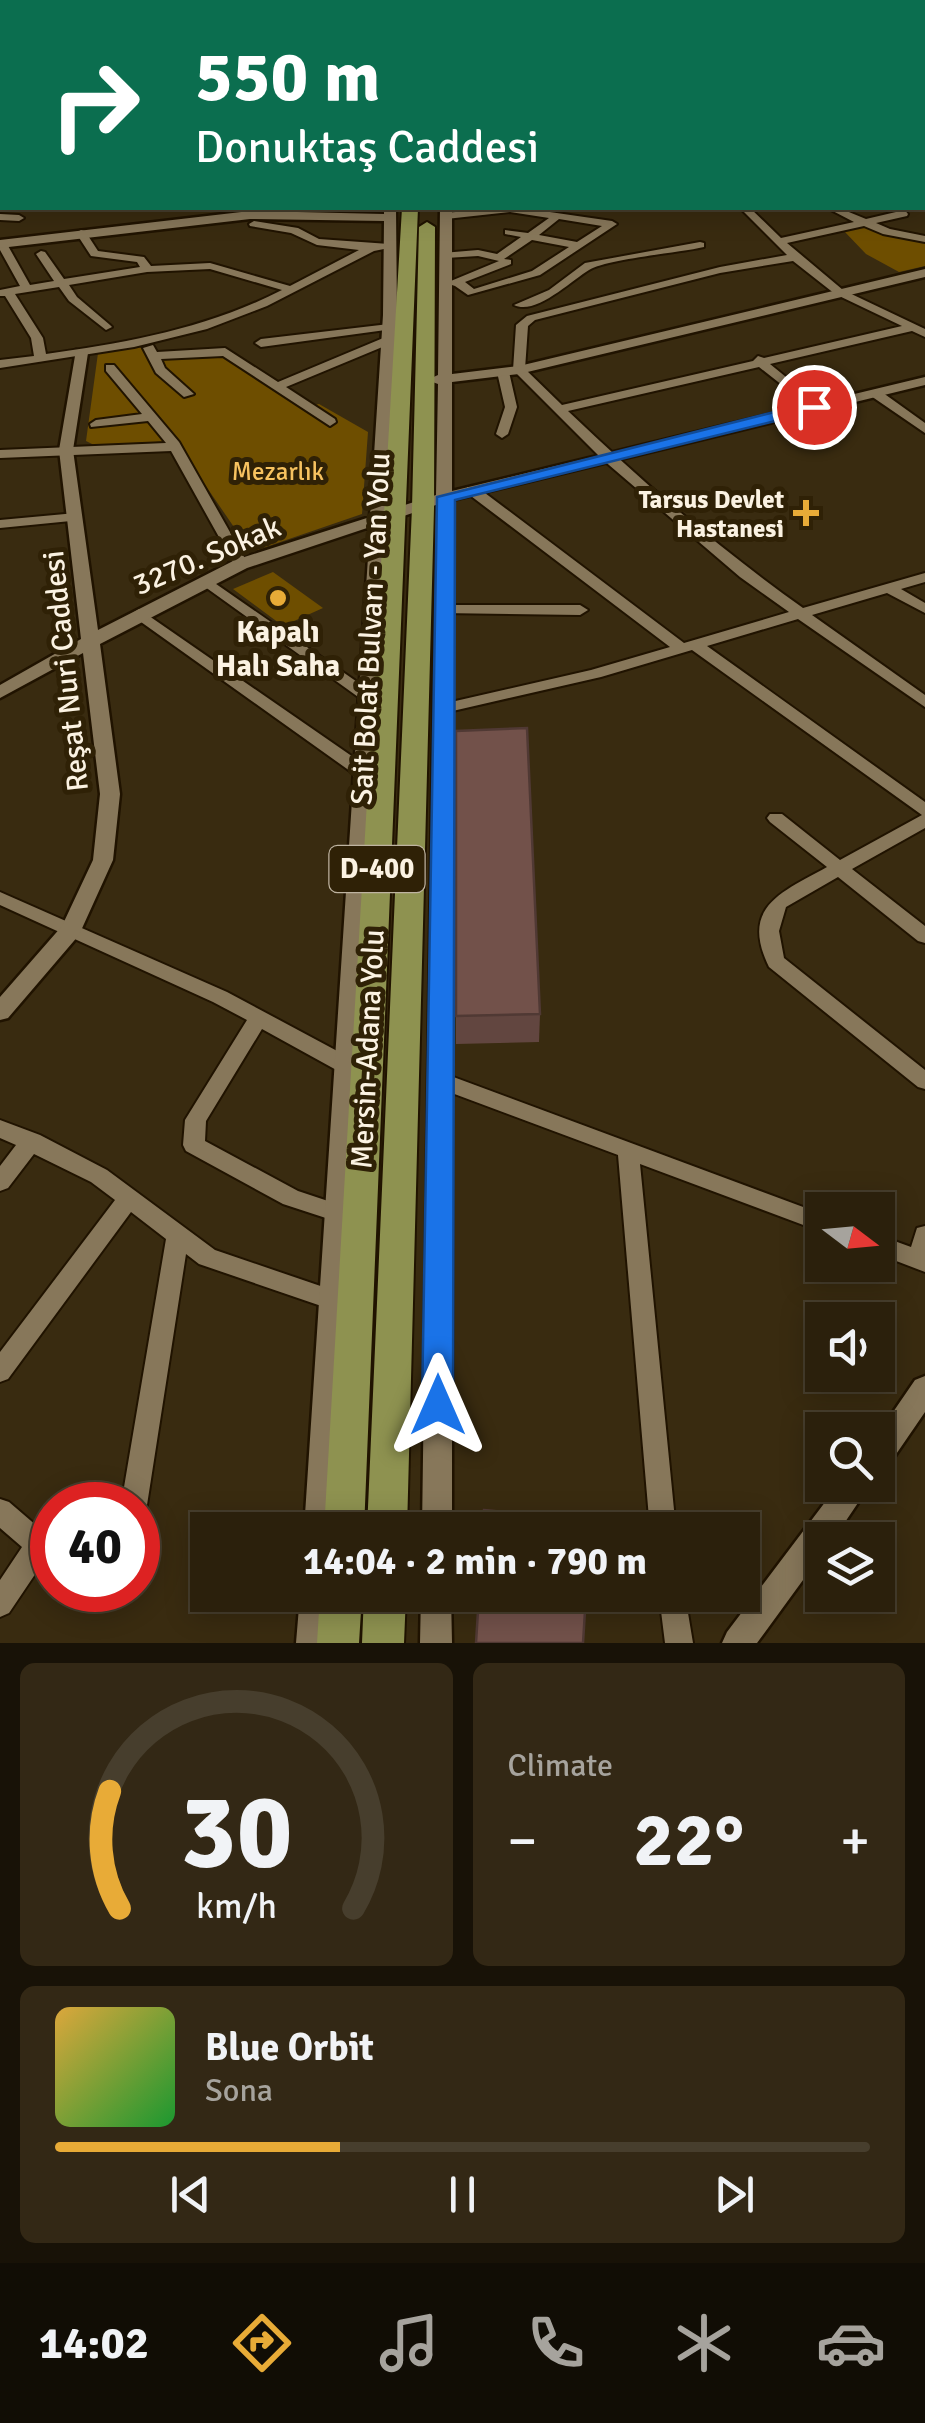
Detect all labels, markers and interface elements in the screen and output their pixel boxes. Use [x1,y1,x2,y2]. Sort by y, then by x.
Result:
text: 550 m [195,34,380,120]
icon: right [30,40,160,170]
text: Donuktaş Caddesi [195,120,539,175]
pin [772,365,857,450]
icon: arrive [787,380,842,435]
street label: Sait Bolat Bulvarı - Yan Yolu [343,452,399,806]
park label: Mezarlık [232,456,325,487]
place label: Tarsus Devlet Hastanesi [639,484,784,544]
marker: Tarsus Devlet Hastanesi [793,500,819,526]
street label: 3270. Sokak [128,508,286,604]
street label: Reşat Nuri Caddesi [35,549,97,793]
marker: Kapalı Halı Saha [267,587,289,609]
place label: Kapalı Halı Saha [216,614,340,685]
road number: D-400 [330,846,424,892]
street label: Mersin-Adana Yolu [343,928,393,1170]
north arrow [805,1192,895,1282]
map controls [805,1192,895,1612]
button: sound [805,1302,895,1392]
position arrow [386,1353,490,1457]
button: search [805,1412,895,1502]
speed limit sign: 40 [30,1482,160,1612]
button: layers [805,1522,895,1612]
text: 14:04 · 2 min · 790 m [303,1538,647,1585]
text: Climate [508,1746,613,1785]
text: 30 [180,1768,292,1896]
text: 22° [633,1794,744,1887]
text: − [508,1807,537,1875]
text: + [840,1807,870,1875]
text: km/h [196,1884,277,1928]
text: Blue Orbit [205,2024,374,2071]
text: Sona [205,2071,273,2110]
icon: previous [163,2167,218,2222]
icon: pause [435,2167,490,2222]
icon: next [707,2167,762,2222]
icon: directions [227,2308,297,2378]
icon: music [374,2308,444,2378]
icon: phone [521,2308,591,2378]
icon: climate [669,2308,739,2378]
icon: car [816,2308,886,2378]
text: 14:02 [39,2316,149,2371]

